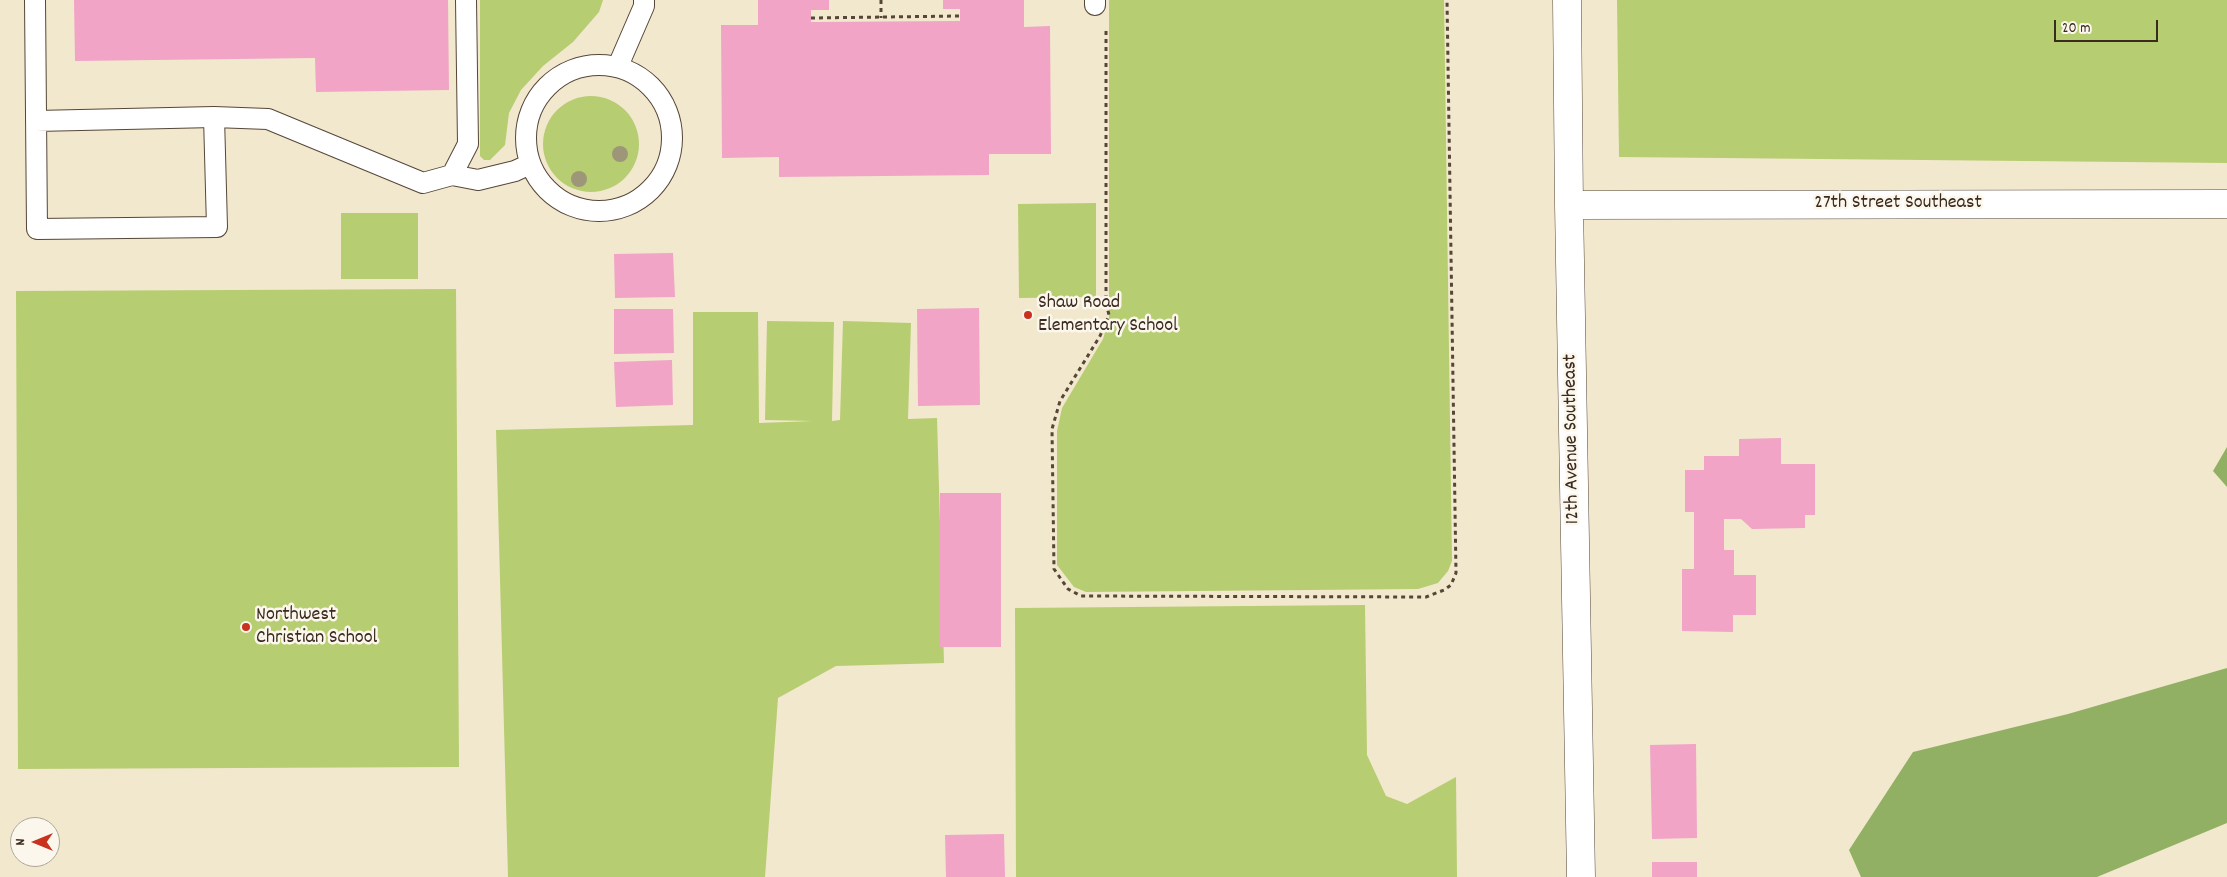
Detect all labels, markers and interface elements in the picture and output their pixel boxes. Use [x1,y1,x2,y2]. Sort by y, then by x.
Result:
scale bar [2057,10,2161,42]
text: 20 m [2062,18,2090,40]
street label: 27th Street Southeast [1814,192,1982,216]
place label: Shaw Road Elementary School [1038,292,1178,339]
marker: Shaw Road Elementary School [1022,309,1034,321]
street label: 12th Avenue Southeast [1560,354,1586,524]
place label: Northwest Christian School [256,604,377,651]
marker: Northwest Christian School [240,621,252,633]
north arrow [10,817,60,867]
text: N [11,839,31,845]

